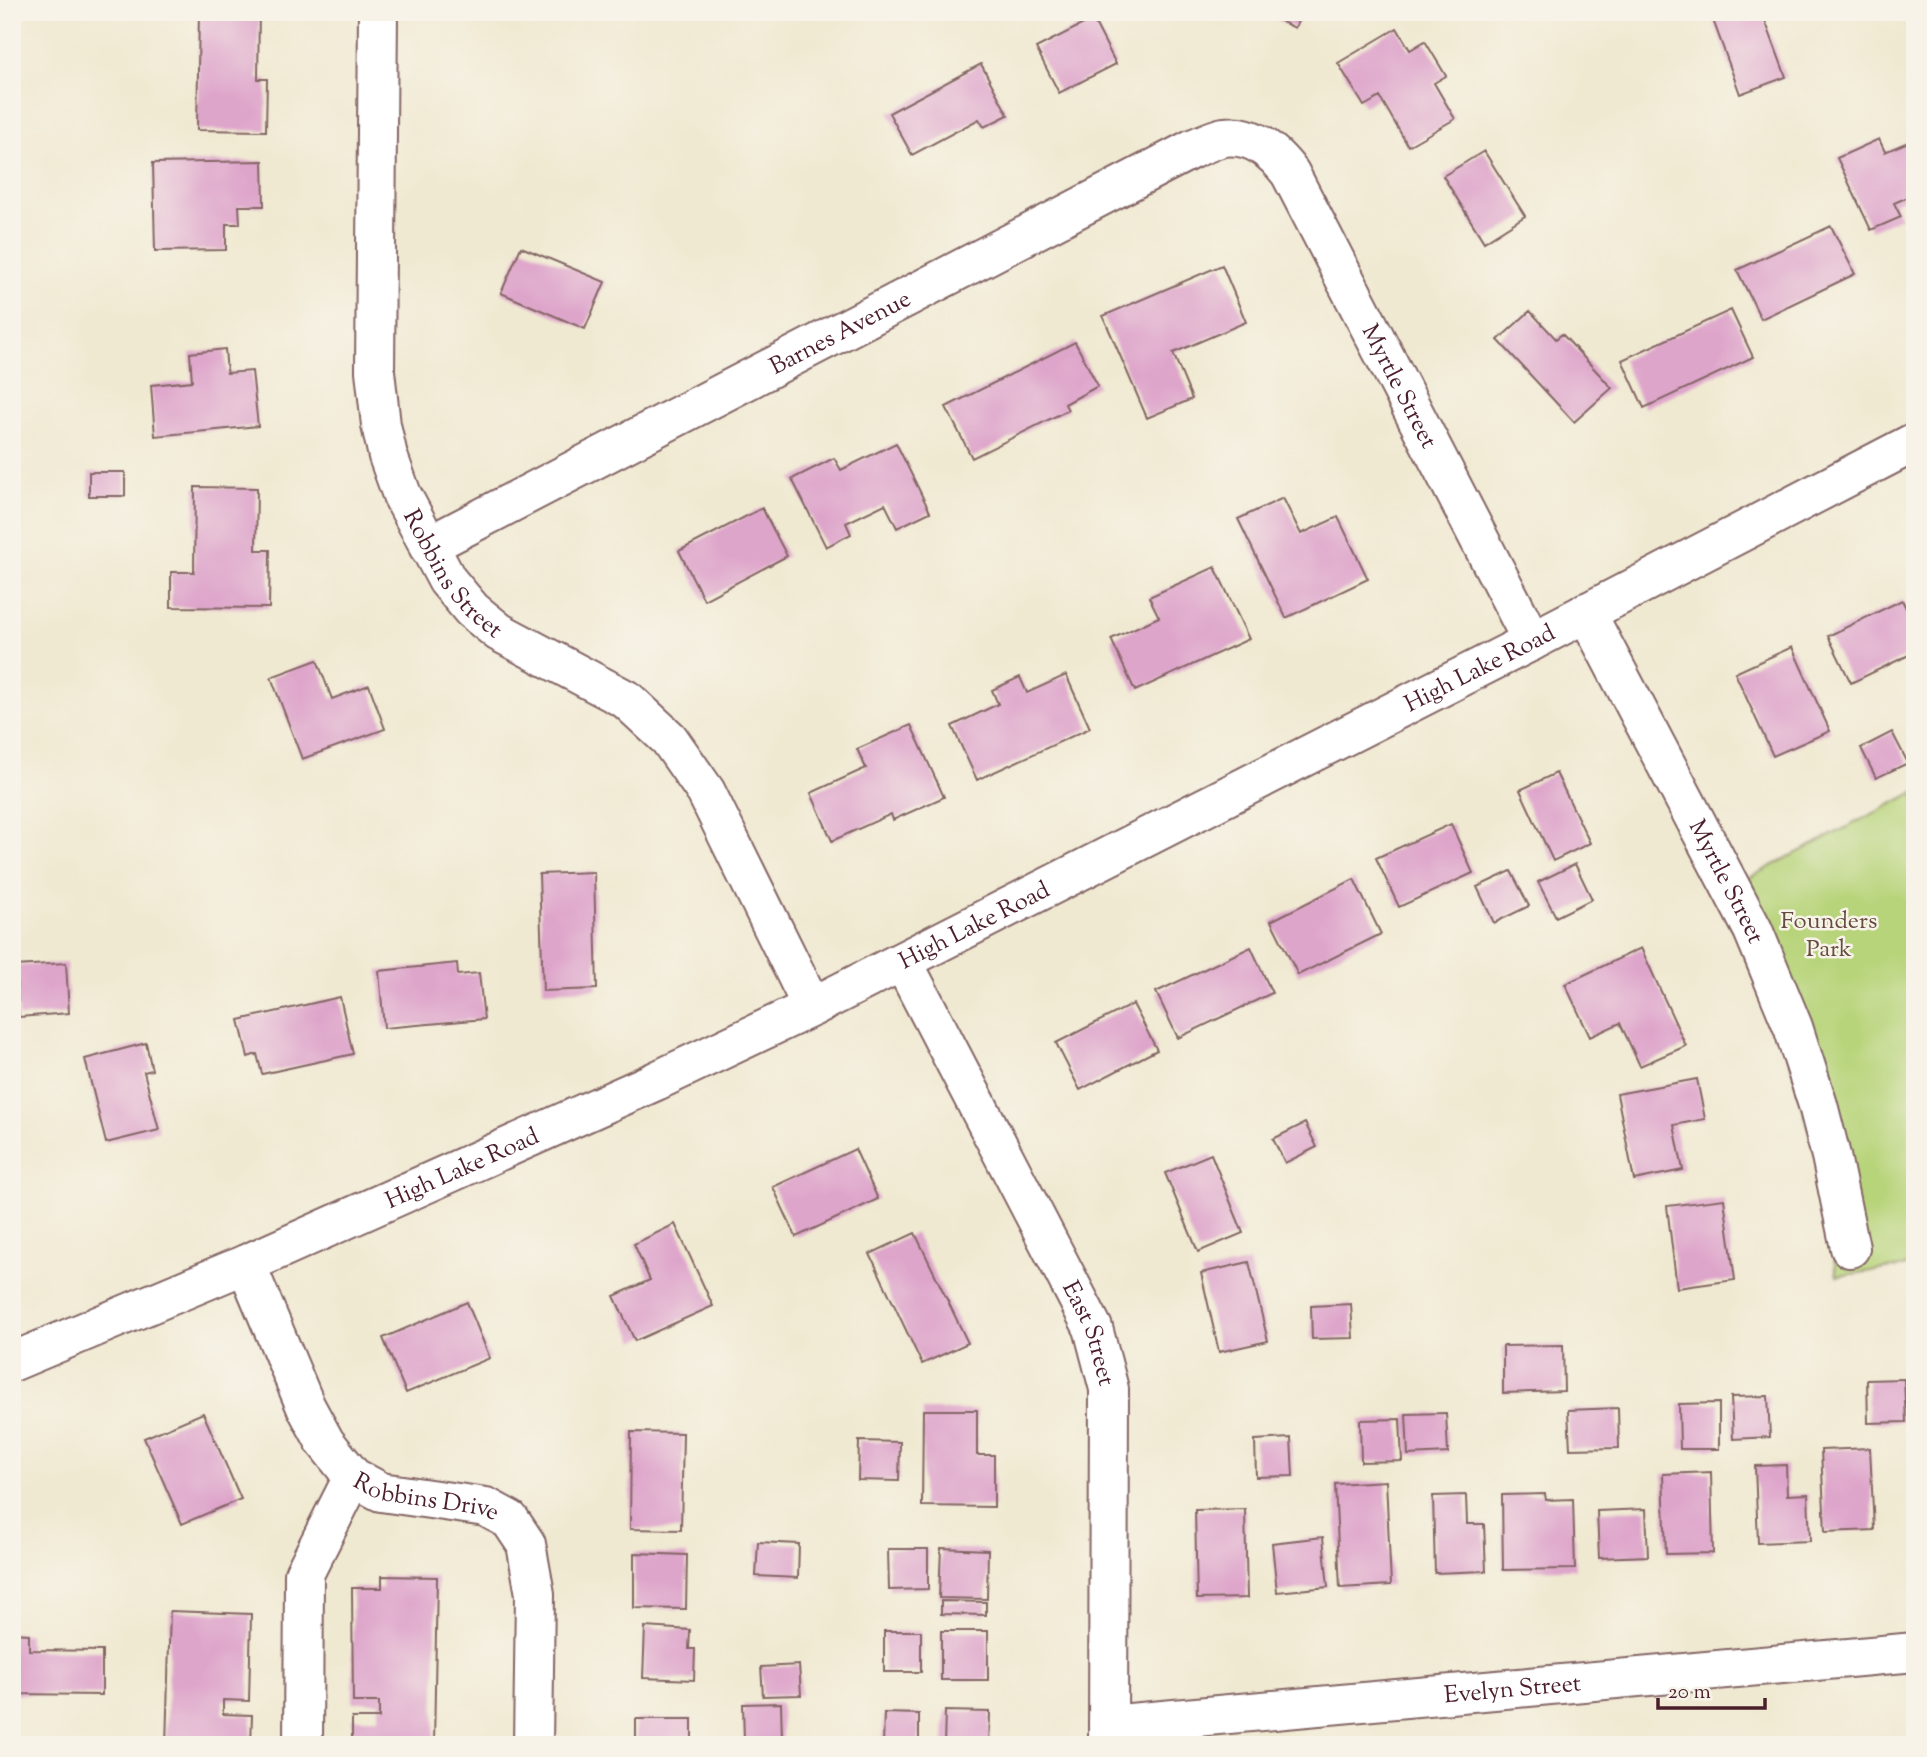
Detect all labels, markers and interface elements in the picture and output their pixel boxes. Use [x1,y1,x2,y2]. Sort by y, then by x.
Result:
street label: Barnes Avenue [764,283,917,385]
street label: Myrtle Street [1352,319,1445,455]
street label: Robbins Street [394,504,509,647]
street label: High Lake Road [1399,617,1562,722]
street label: Myrtle Street [1679,814,1772,949]
street label: High Lake Road [894,874,1057,979]
park label: Founders Park [1781,905,1877,967]
street label: High Lake Road [380,1120,545,1219]
street label: East Street [1052,1275,1122,1390]
street label: Robbins Drive [347,1465,505,1530]
scale bar [1658,1666,1764,1710]
street label: Evelyn Street [1443,1667,1582,1714]
text: 20 m [1668,1678,1711,1708]

